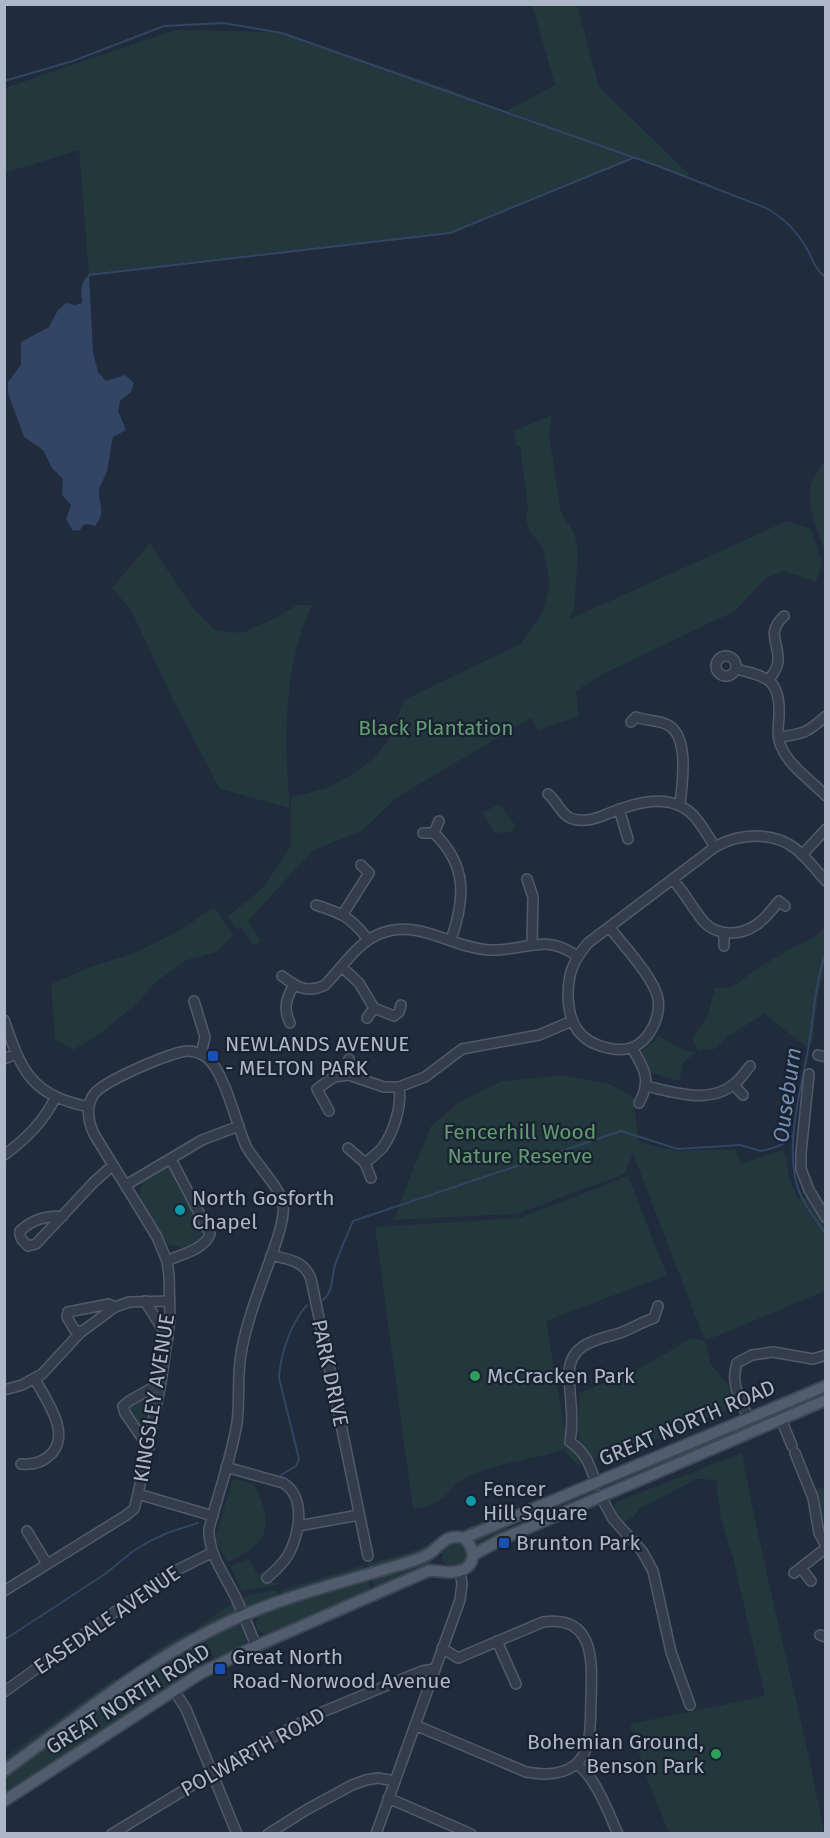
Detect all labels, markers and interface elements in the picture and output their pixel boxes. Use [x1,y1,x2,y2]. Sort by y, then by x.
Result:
park label: Black Plantation [358,715,514,741]
place label: NEWLANDS AVENUE - MELTON PARK [225,1031,409,1081]
water label: Ouseburn [767,1046,807,1144]
marker: NEWLANDS AVENUE - MELTON PARK [206,1049,220,1063]
park label: Fencerhill Wood Nature Reserve [444,1119,596,1169]
place label: North Gosforth Chapel [192,1185,335,1235]
marker: North Gosforth Chapel [173,1203,187,1217]
street label: KINGSLEY AVENUE [128,1312,180,1484]
street label: PARK DRIVE [306,1317,354,1429]
place label: McCracken Park [487,1363,635,1389]
marker: McCracken Park [468,1369,482,1383]
street label: GREAT NORTH ROAD [595,1374,779,1472]
place label: Fencer Hill Square [483,1476,588,1526]
marker: Fencer Hill Square [464,1494,478,1508]
place label: Brunton Park [516,1530,640,1556]
marker: Brunton Park [497,1536,511,1550]
street label: EASEDALE AVENUE [29,1560,185,1680]
street label: GREAT NORTH ROAD [41,1638,215,1760]
place label: Great North Road-Norwood Avenue [232,1644,451,1694]
marker: Great North Road-Norwood Avenue [213,1662,227,1676]
street label: POLWARTH ROAD [176,1702,330,1802]
place label: Bohemian Ground, Benson Park [527,1729,704,1779]
marker: Bohemian Ground, Benson Park [709,1747,723,1761]

